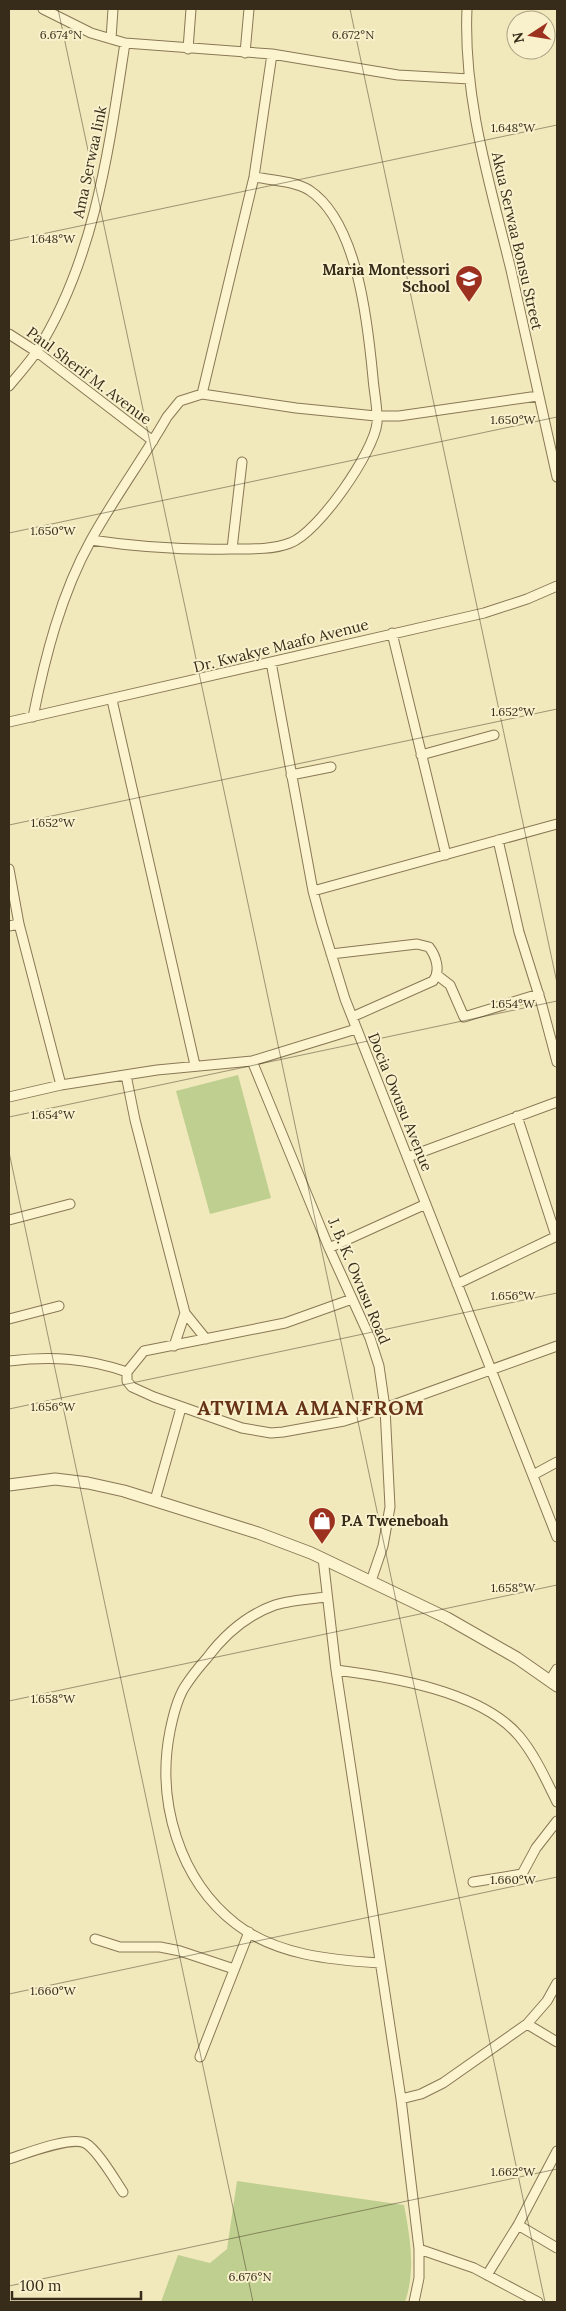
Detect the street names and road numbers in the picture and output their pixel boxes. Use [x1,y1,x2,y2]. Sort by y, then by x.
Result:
street label: Ama Serwaa link [68,104,111,221]
street label: Akua Serwaa Bonsu Street [488,149,547,332]
street label: Paul Sherif M. Avenue [23,322,155,429]
street label: Dr. Kwakye Maafo Avenue [191,615,370,676]
street label: Docia Owusu Avenue [364,1030,437,1174]
street label: J. B. K. Owusu Road [324,1214,395,1347]

